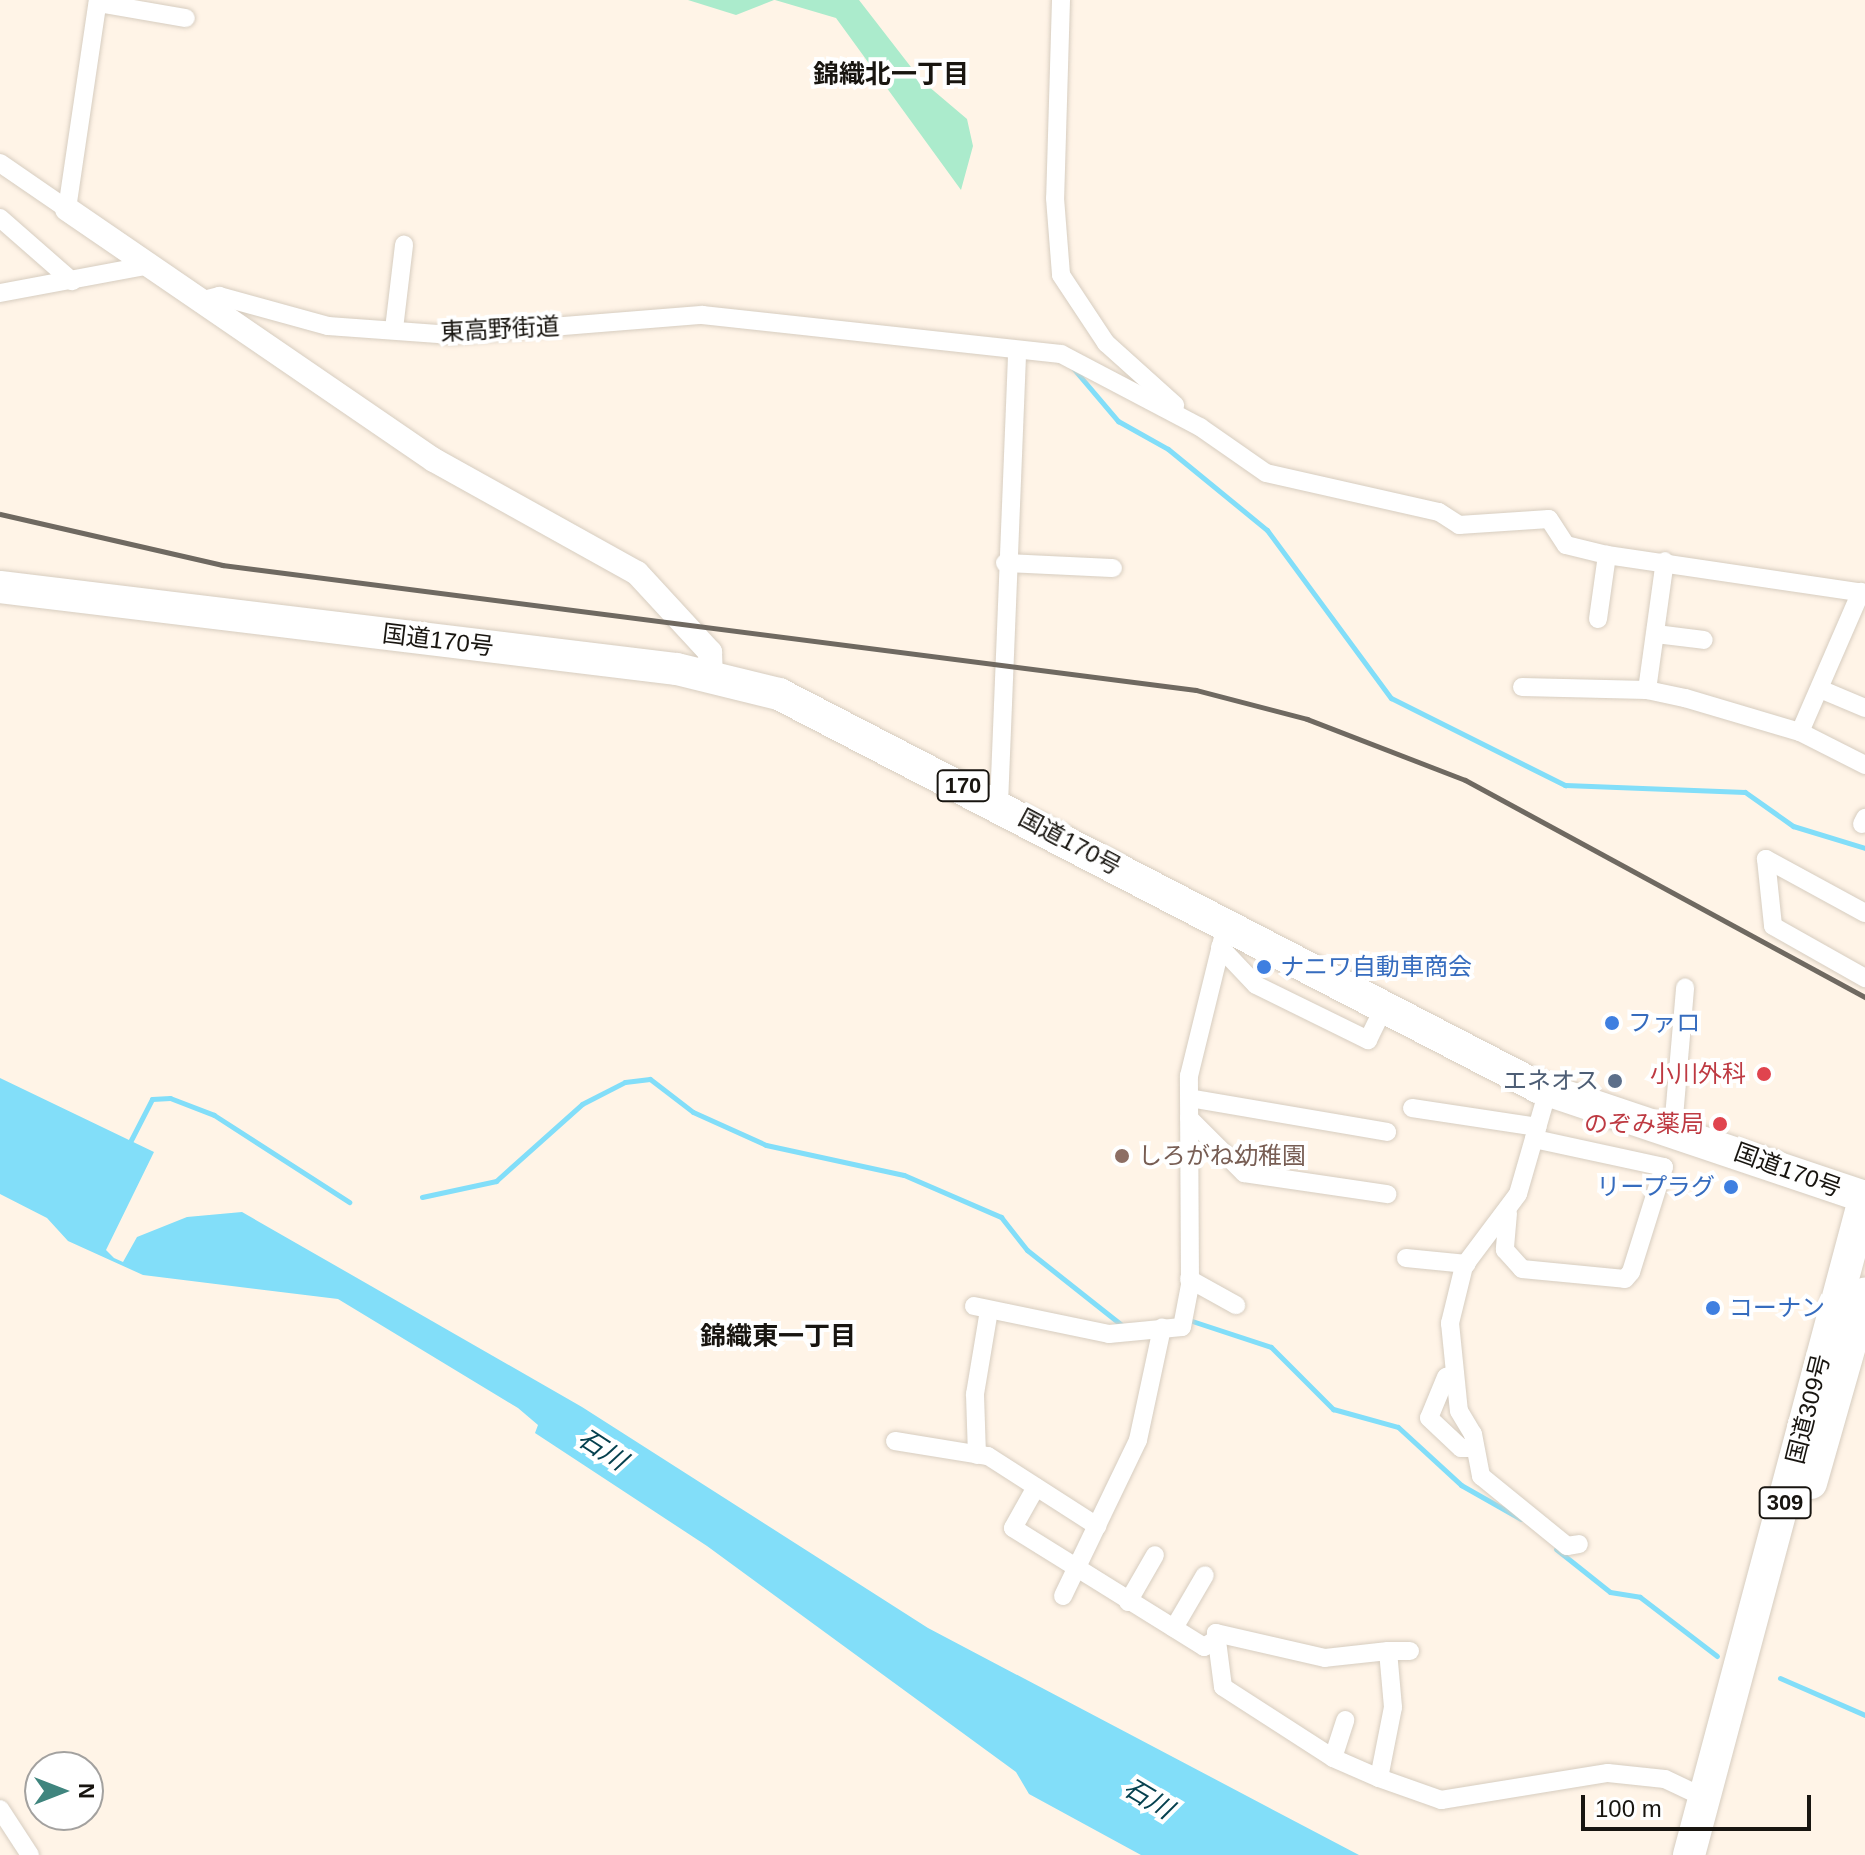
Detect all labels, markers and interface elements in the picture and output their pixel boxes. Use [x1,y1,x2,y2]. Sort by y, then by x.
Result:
district label: 錦織北一丁目 [813,59,969,91]
street label: 東高野街道 [439,311,561,347]
street label: 国道170号 [381,619,495,661]
road number: 170 [935,768,991,804]
street label: 国道170号 [1014,803,1126,881]
place label: ナニワ自動車商会 [1280,953,1472,981]
marker: ナニワ自動車商会 [1255,958,1273,976]
place label: ファロ [1628,1009,1700,1037]
marker: ファロ [1603,1014,1621,1032]
place label: 小川外科 [1650,1060,1746,1088]
marker: 小川外科 [1753,1063,1775,1085]
place label: エネオス [1503,1067,1599,1095]
marker: エネオス [1606,1072,1624,1090]
place label: のぞみ薬局 [1584,1110,1704,1138]
marker: のぞみ薬局 [1711,1115,1729,1133]
street label: 国道170号 [1730,1137,1846,1203]
place label: しろがね幼稚園 [1138,1142,1306,1170]
marker: しろがね幼稚園 [1113,1147,1131,1165]
place label: リープラグ [1595,1173,1715,1201]
marker: リープラグ [1722,1178,1740,1196]
place label: コーナン [1729,1294,1825,1322]
marker: コーナン [1704,1299,1722,1317]
district label: 錦織東一丁目 [700,1321,856,1353]
street label: 国道309号 [1780,1351,1836,1467]
water label: 石川 [572,1423,632,1477]
road number: 309 [1757,1485,1813,1521]
north arrow [24,1751,104,1831]
water label: 石川 [1118,1772,1178,1826]
scale bar [1585,1779,1815,1829]
text: N [74,1783,99,1799]
text: 100 m [1595,1795,1662,1822]

